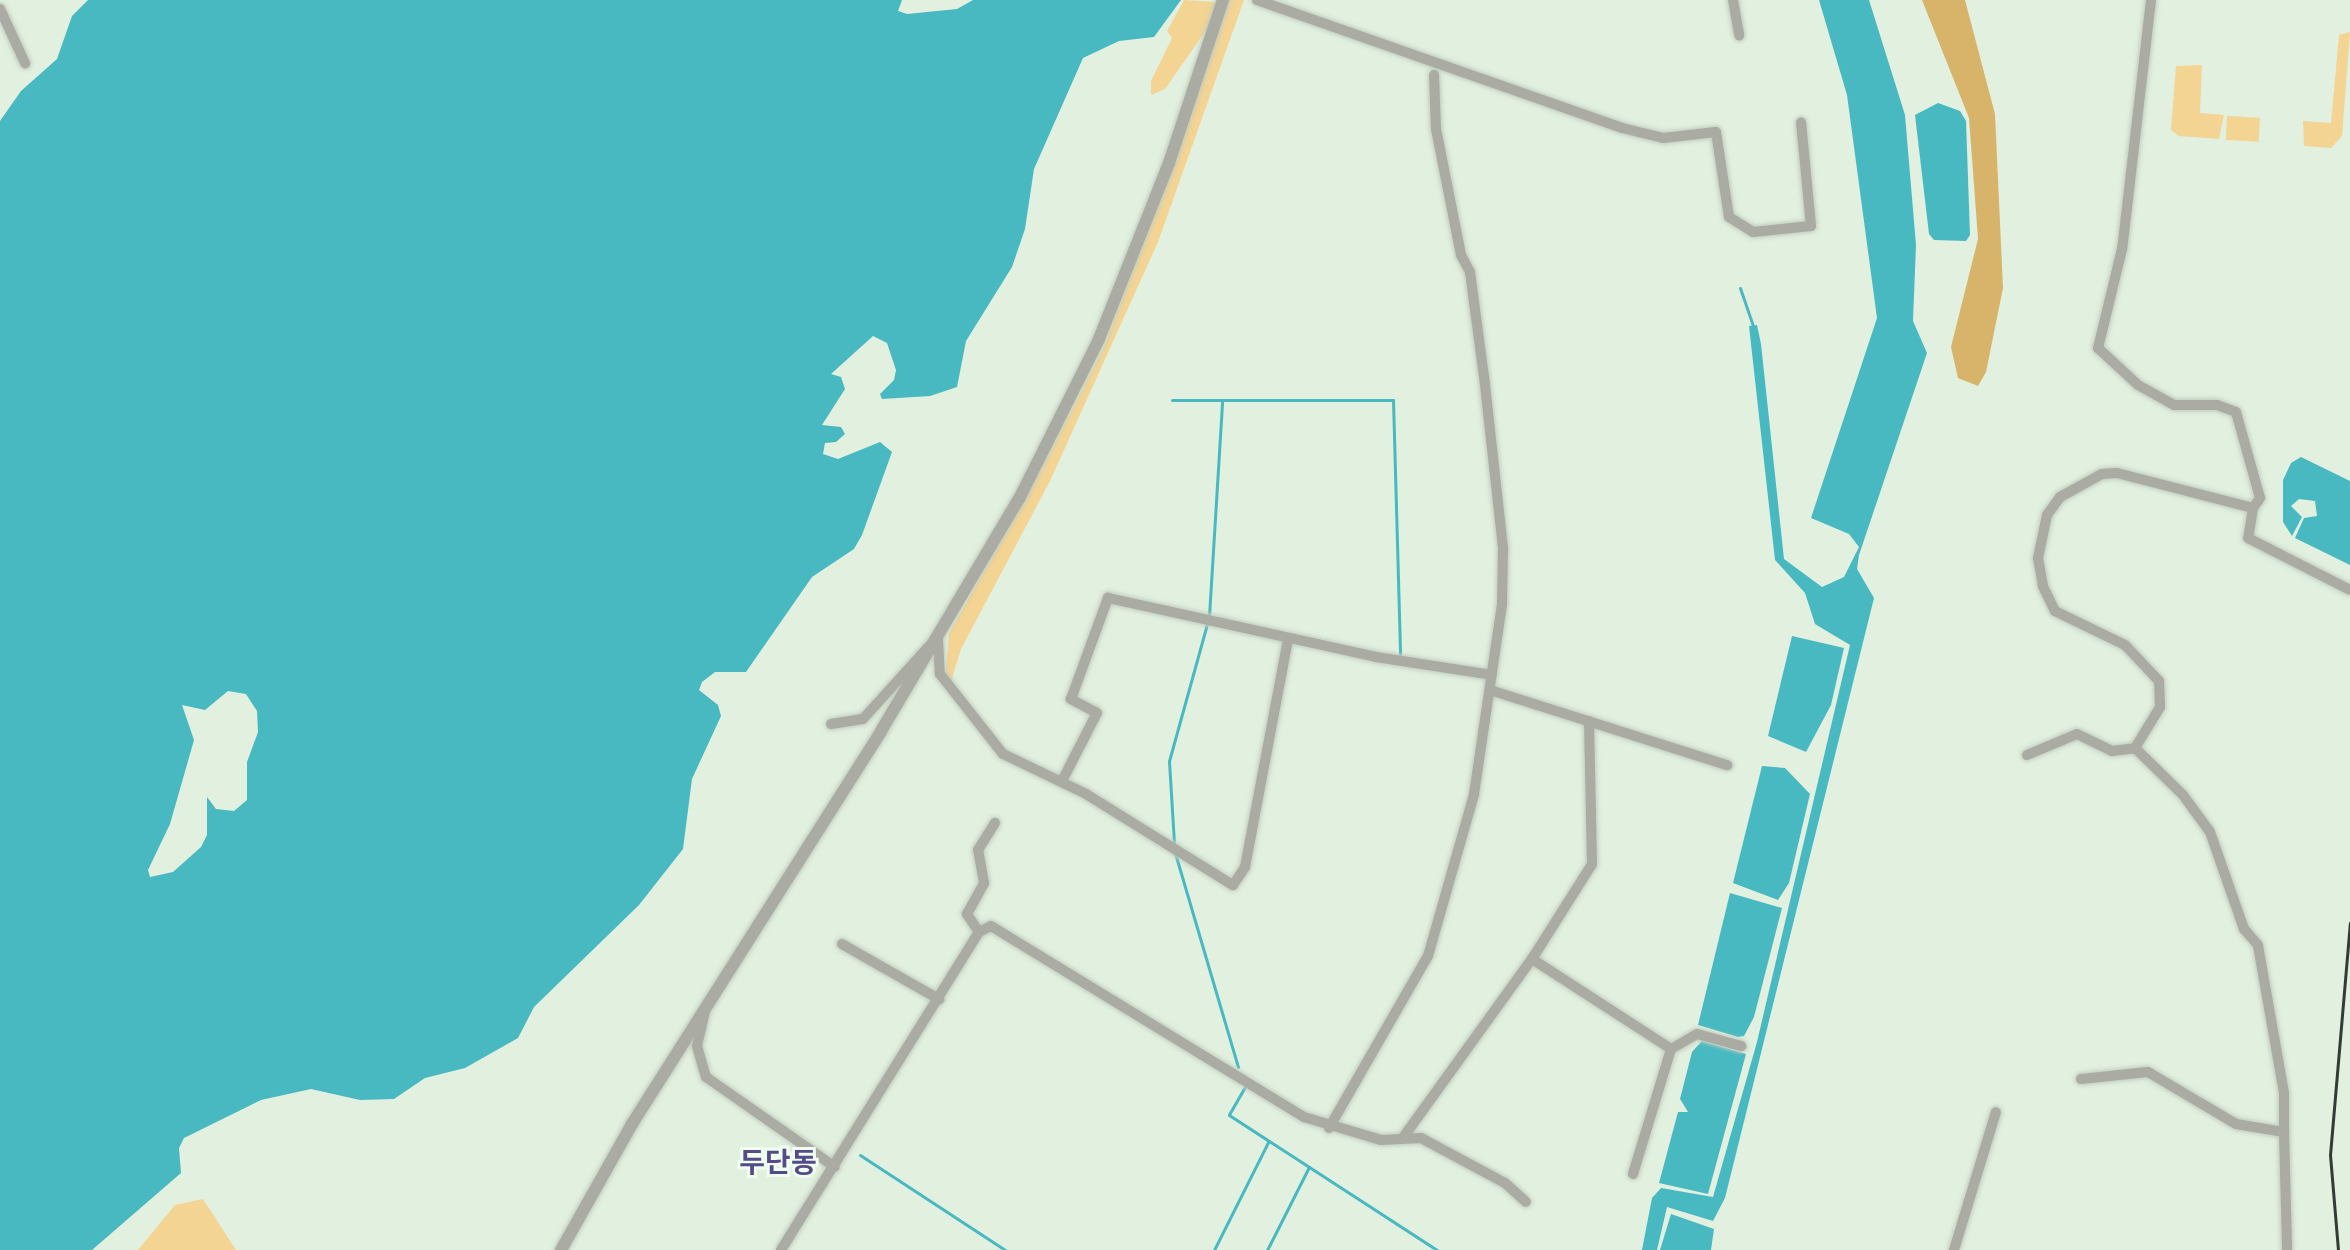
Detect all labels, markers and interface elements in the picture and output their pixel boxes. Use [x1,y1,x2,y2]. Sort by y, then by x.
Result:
district label: 두단동 [739,1145,817,1179]

